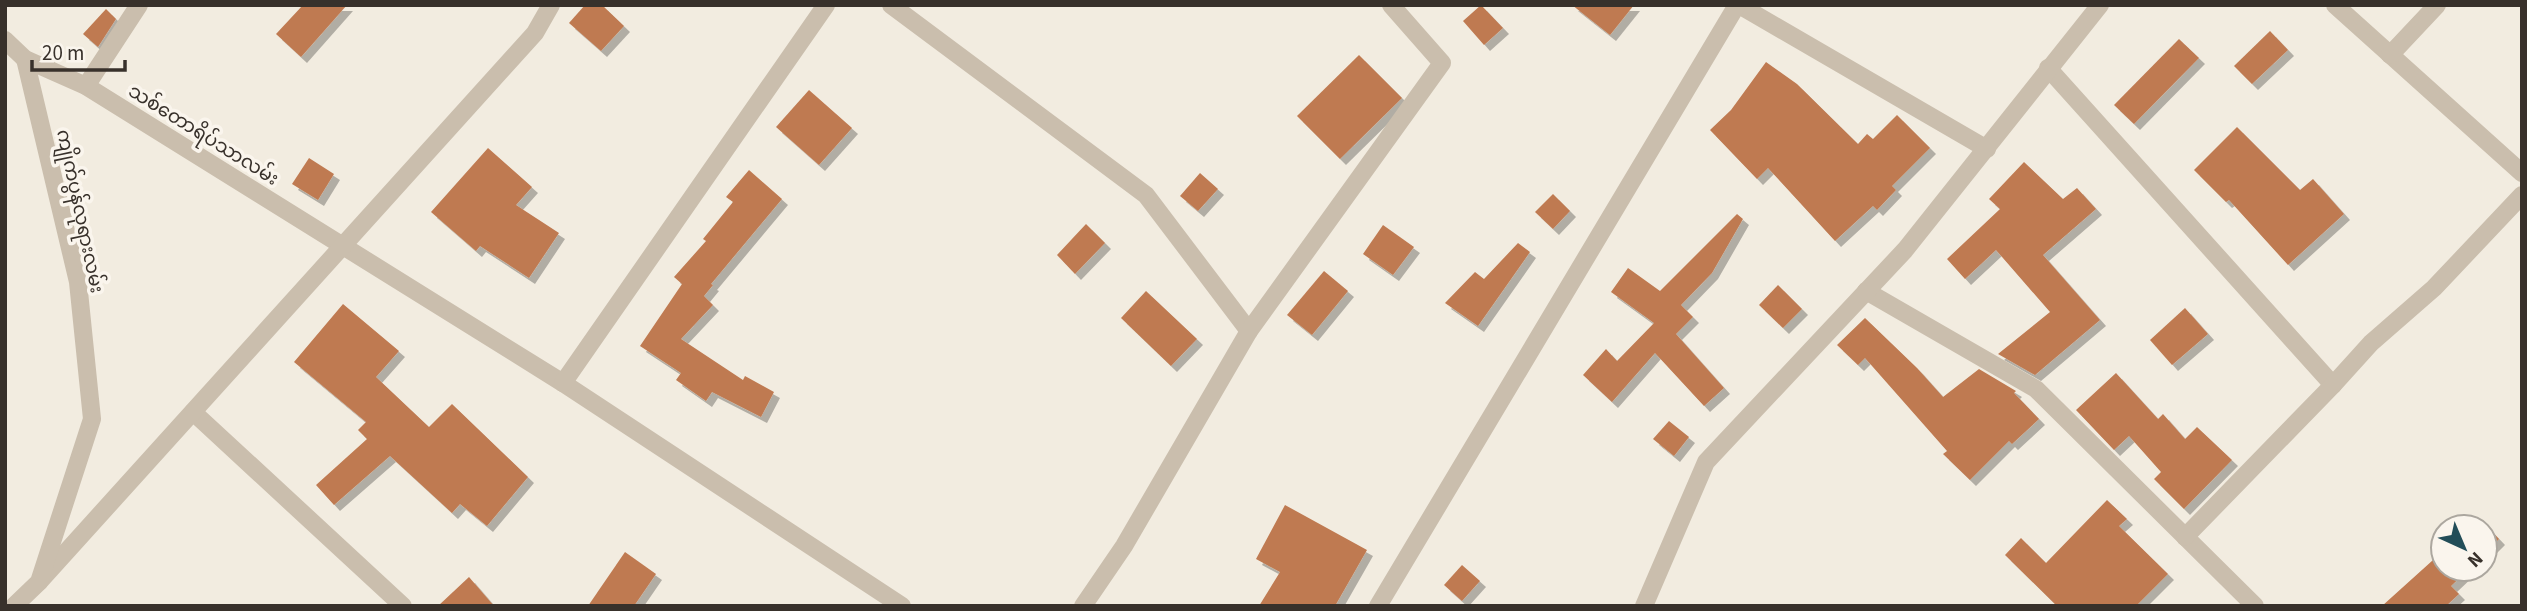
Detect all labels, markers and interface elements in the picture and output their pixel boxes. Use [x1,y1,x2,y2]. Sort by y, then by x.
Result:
scale bar [32,28,124,72]
text: 20 m [42,38,84,68]
street label: သစ်တောရိပ်သာလမ်း [122,76,285,193]
street label: ကျိုက်ပွန်လုရားလမ်း [47,127,112,296]
north arrow [2429,513,2499,583]
text: N [2461,545,2489,573]

